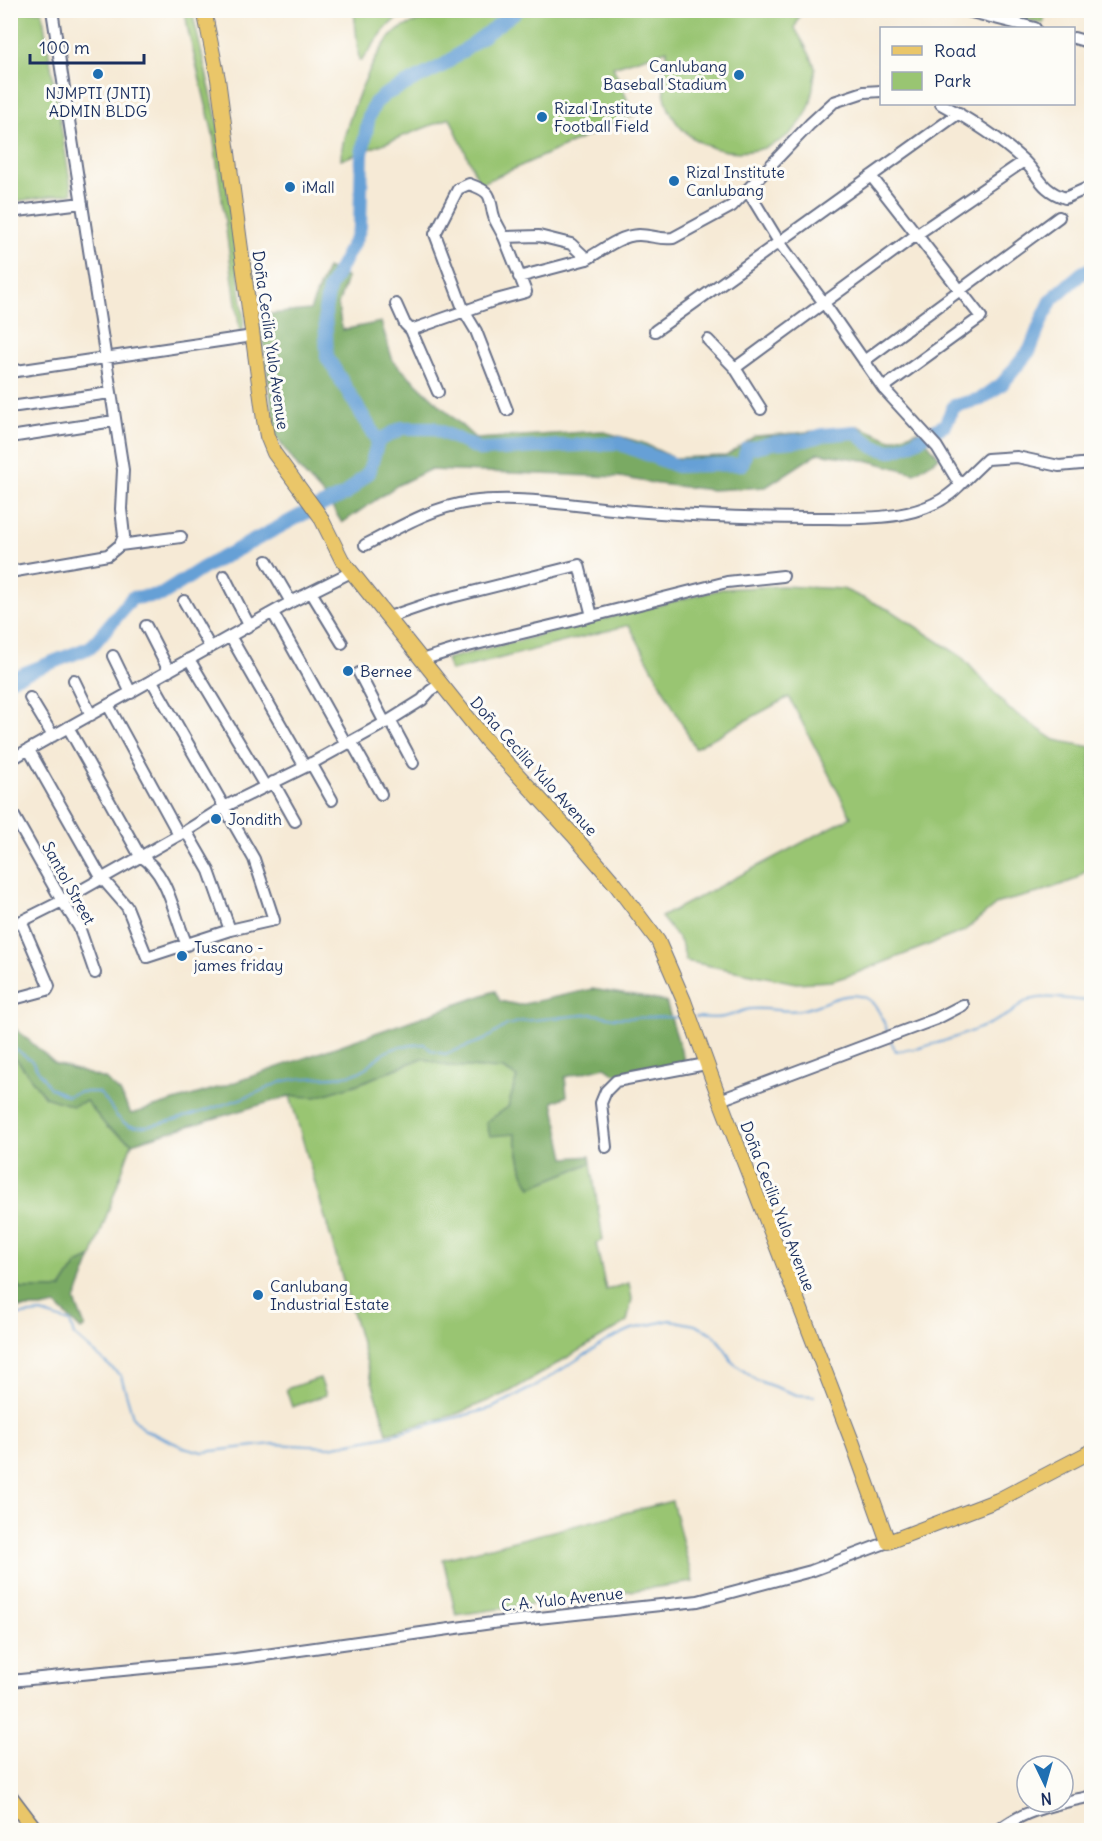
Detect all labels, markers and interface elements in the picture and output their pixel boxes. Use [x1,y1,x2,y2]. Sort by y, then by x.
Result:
scale bar [30,27,144,65]
legend [880,27,1075,105]
text: 100 m [39,36,90,59]
text: Road [934,39,977,62]
place label: Canlubang Baseball Stadium [603,56,727,94]
marker: NJMPTI (JNTI) ADMIN BLDG [91,67,105,81]
marker: Canlubang Baseball Stadium [732,68,746,82]
text: Park [934,69,971,92]
place label: NJMPTI (JNTI) ADMIN BLDG [45,83,151,121]
place label: Rizal Institute Football Field [554,98,653,136]
marker: Rizal Institute Football Field [535,110,549,124]
place label: Rizal Institute Canlubang [686,162,785,200]
marker: Rizal Institute Canlubang [667,174,681,188]
place label: iMall [302,177,335,197]
marker: iMall [283,180,297,194]
street label: Doña Cecilia Yulo Avenue [249,249,293,431]
place label: Bernee [360,661,412,681]
marker: Bernee [341,664,355,678]
street label: Doña Cecilia Yulo Avenue [466,692,602,840]
place label: Jondith [228,809,282,829]
marker: Jondith [209,812,223,826]
street label: Santol Street [38,838,100,928]
place label: Tuscano - james friday [193,937,283,975]
marker: Tuscano - james friday [175,949,189,963]
street label: Doña Cecilia Yulo Avenue [736,1118,820,1294]
place label: Canlubang Industrial Estate [270,1276,389,1314]
marker: Canlubang Industrial Estate [251,1288,265,1302]
street label: C. A. Yulo Avenue [500,1583,624,1615]
north arrow [1015,1754,1075,1814]
text: N [1040,1788,1053,1809]

